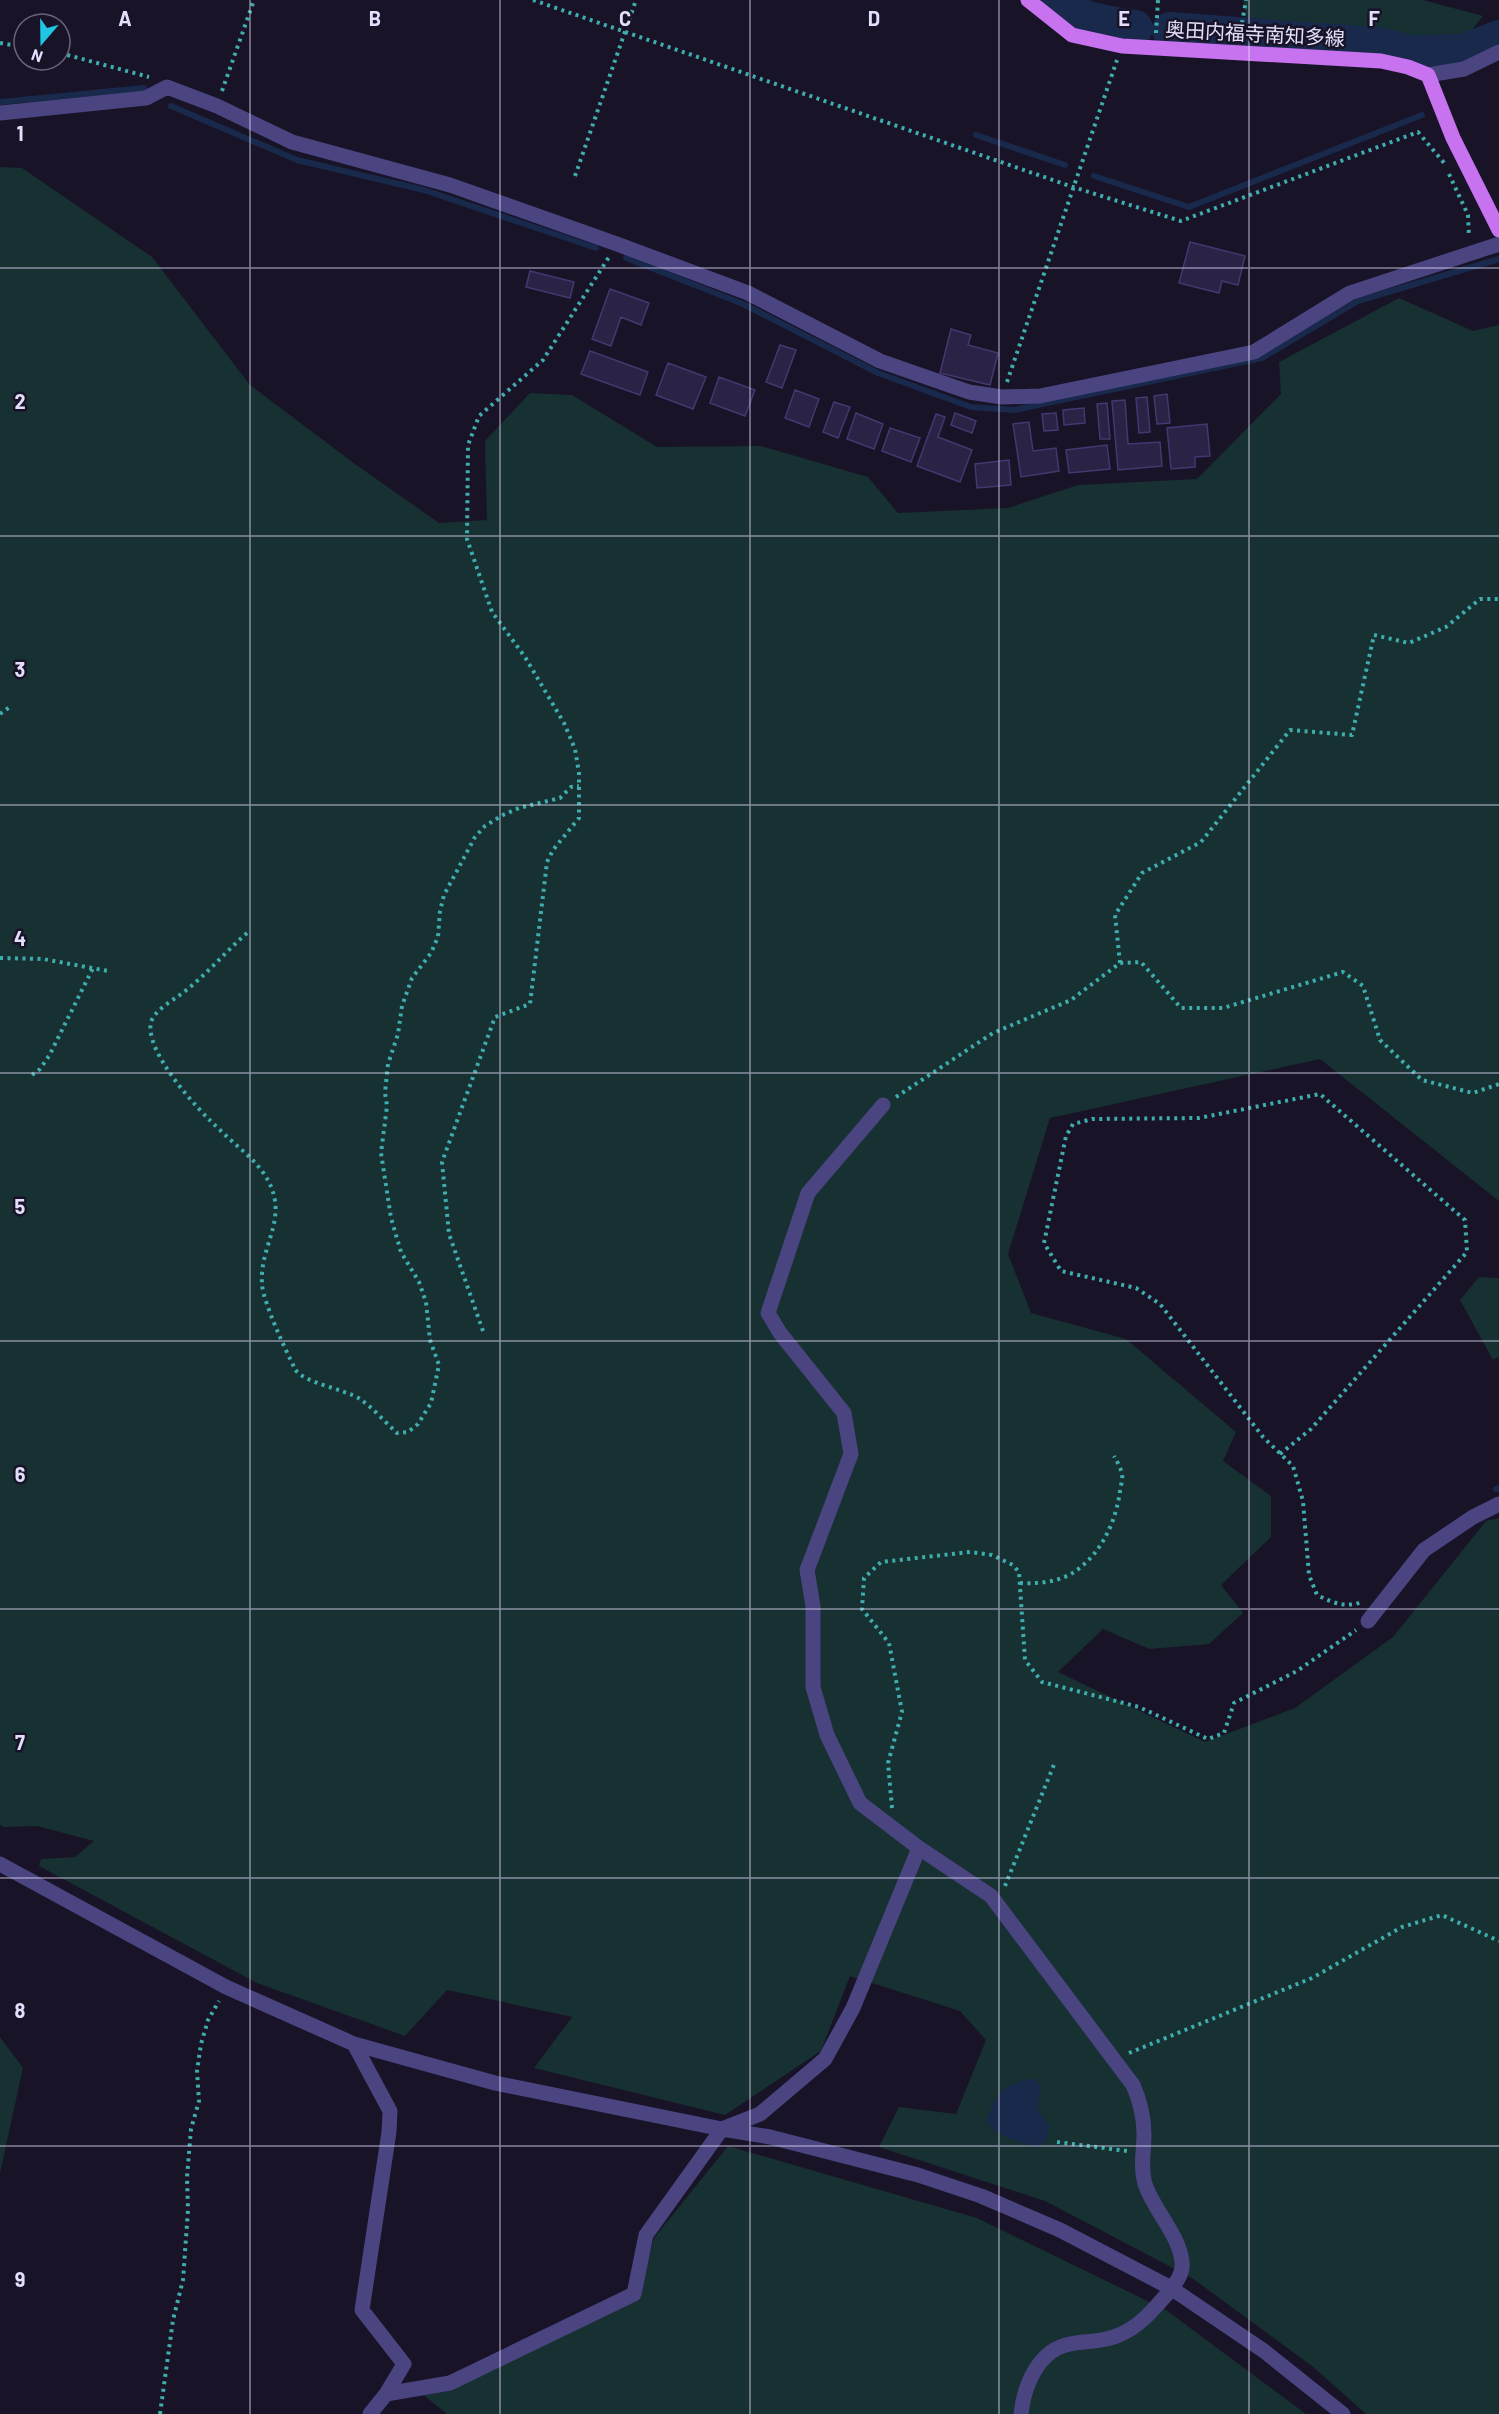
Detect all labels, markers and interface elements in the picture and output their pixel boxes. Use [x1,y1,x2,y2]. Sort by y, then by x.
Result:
text: A [118,6,132,30]
text: B [369,6,381,30]
text: C [619,6,631,30]
text: D [868,6,880,30]
text: E [1118,6,1130,30]
text: F [1368,6,1380,30]
north arrow [12,12,72,72]
street label: 奥田内福寺南知多線 [1164,16,1346,50]
text: N [28,46,45,67]
text: 1 [16,121,24,145]
text: 2 [14,389,26,413]
text: 3 [15,657,25,681]
text: 4 [14,926,26,950]
text: 5 [15,1194,26,1218]
text: 6 [15,1462,26,1486]
text: 7 [15,1730,25,1754]
text: 8 [15,1998,26,2022]
text: 9 [15,2267,25,2291]

